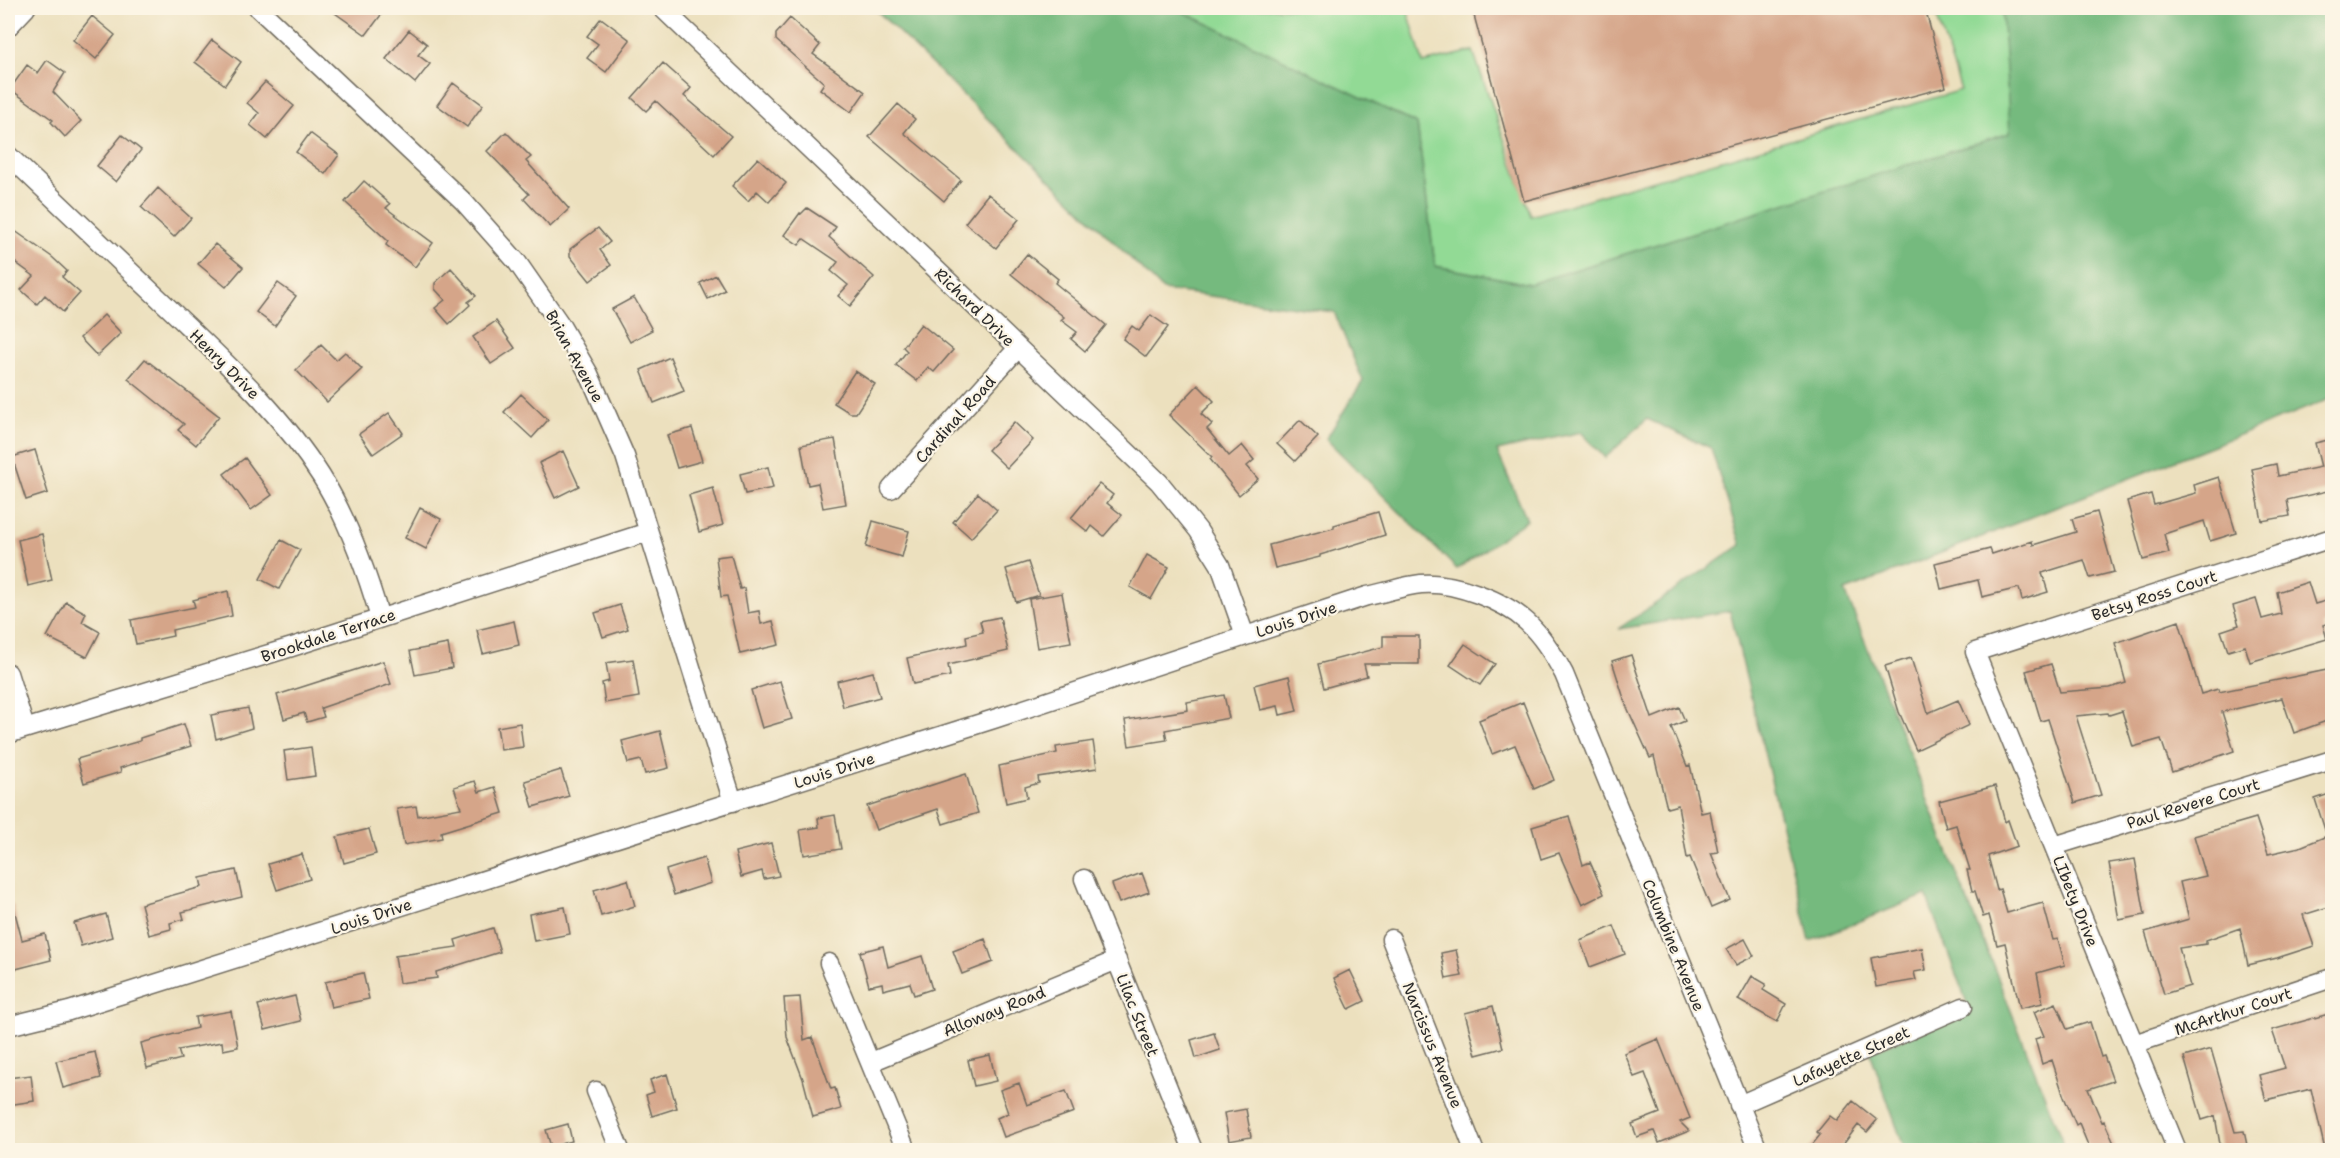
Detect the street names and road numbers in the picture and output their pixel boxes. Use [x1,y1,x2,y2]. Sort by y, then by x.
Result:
street label: Richard Drive [930,264,1019,351]
street label: Brian Avenue [541,306,609,406]
street label: Henry Drive [185,325,264,404]
street label: Cardinal Road [911,371,1000,467]
street label: Betsy Ross Court [2089,565,2220,626]
street label: Louis Drive [1253,597,1339,642]
street label: Brookdale Terrace [258,604,398,667]
street label: Louis Drive [791,748,877,793]
street label: Paul Revere Court [2124,773,2262,834]
street label: LIbety Drive [2048,853,2103,950]
street label: Columbine Avenue [1637,876,1710,1014]
street label: Louis Drive [328,894,414,939]
street label: Lilac Street [1111,970,1164,1060]
street label: Narcissus Avenue [1398,979,1467,1111]
street label: Alloway Road [940,981,1048,1042]
street label: McArthur Court [2172,983,2295,1040]
street label: Lafayette Street [1789,1021,1913,1092]

